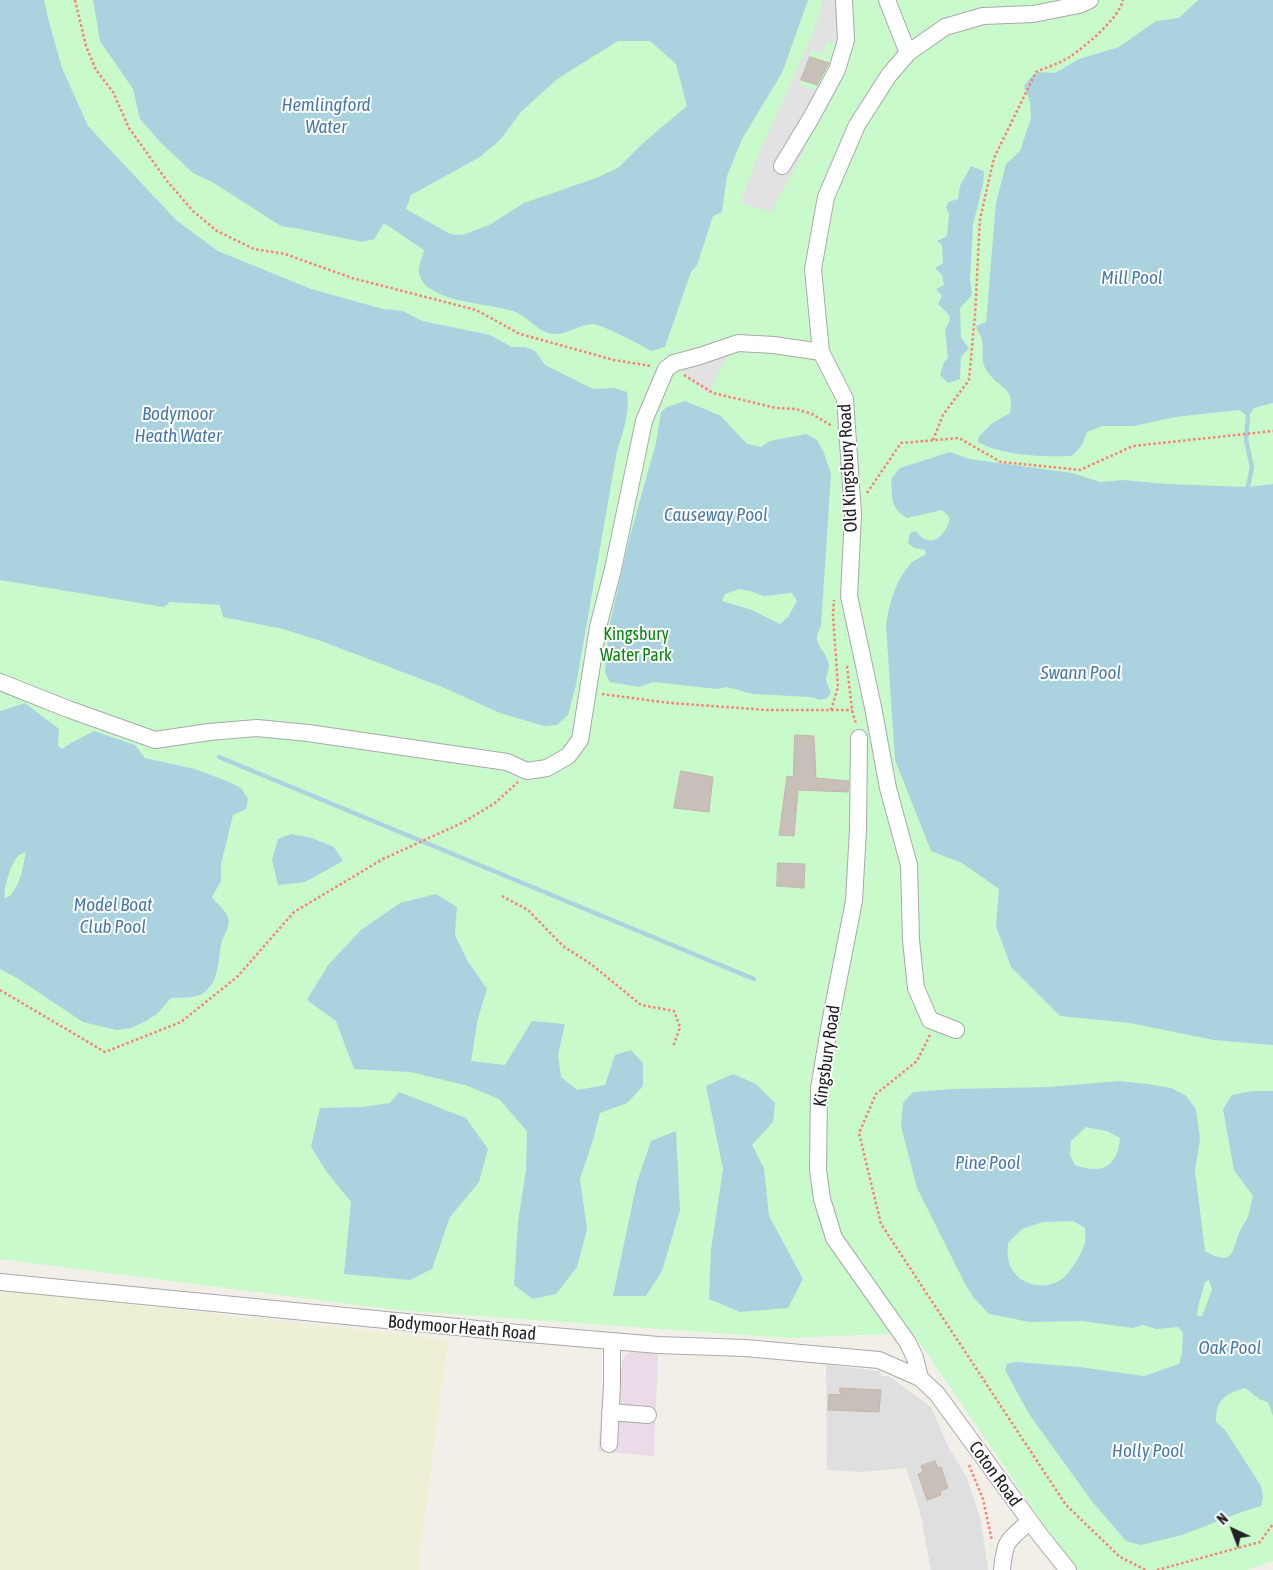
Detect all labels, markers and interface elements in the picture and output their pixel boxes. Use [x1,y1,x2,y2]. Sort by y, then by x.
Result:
water label: Hemlingford Water [281,94,371,138]
water label: Mill Pool [1101,267,1163,289]
water label: Bodymoor Heath Water [135,403,221,447]
street label: Old Kingsbury Road [834,403,862,533]
water label: Causeway Pool [664,504,768,526]
park label: Kingsbury Water Park [600,623,672,666]
water label: Swann Pool [1041,662,1121,684]
water label: Model Boat Club Pool [73,894,153,938]
street label: Kingsbury Road [809,1004,845,1108]
water label: Pine Pool [955,1152,1021,1174]
street label: Bodymoor Heath Road [387,1311,537,1345]
water label: Oak Pool [1199,1337,1261,1359]
street label: Coton Road [964,1437,1026,1511]
water label: Holly Pool [1112,1440,1184,1462]
north arrow [1208,1505,1258,1555]
text: N [1214,1510,1231,1528]

